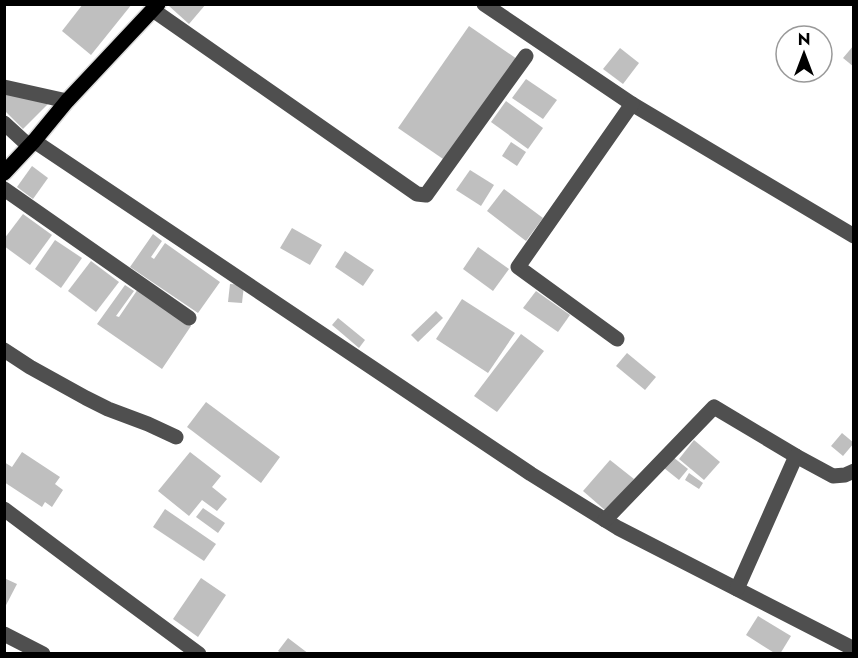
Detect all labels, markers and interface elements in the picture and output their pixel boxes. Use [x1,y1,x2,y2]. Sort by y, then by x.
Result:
north arrow [774,24,834,84]
text: N [798,28,810,51]

